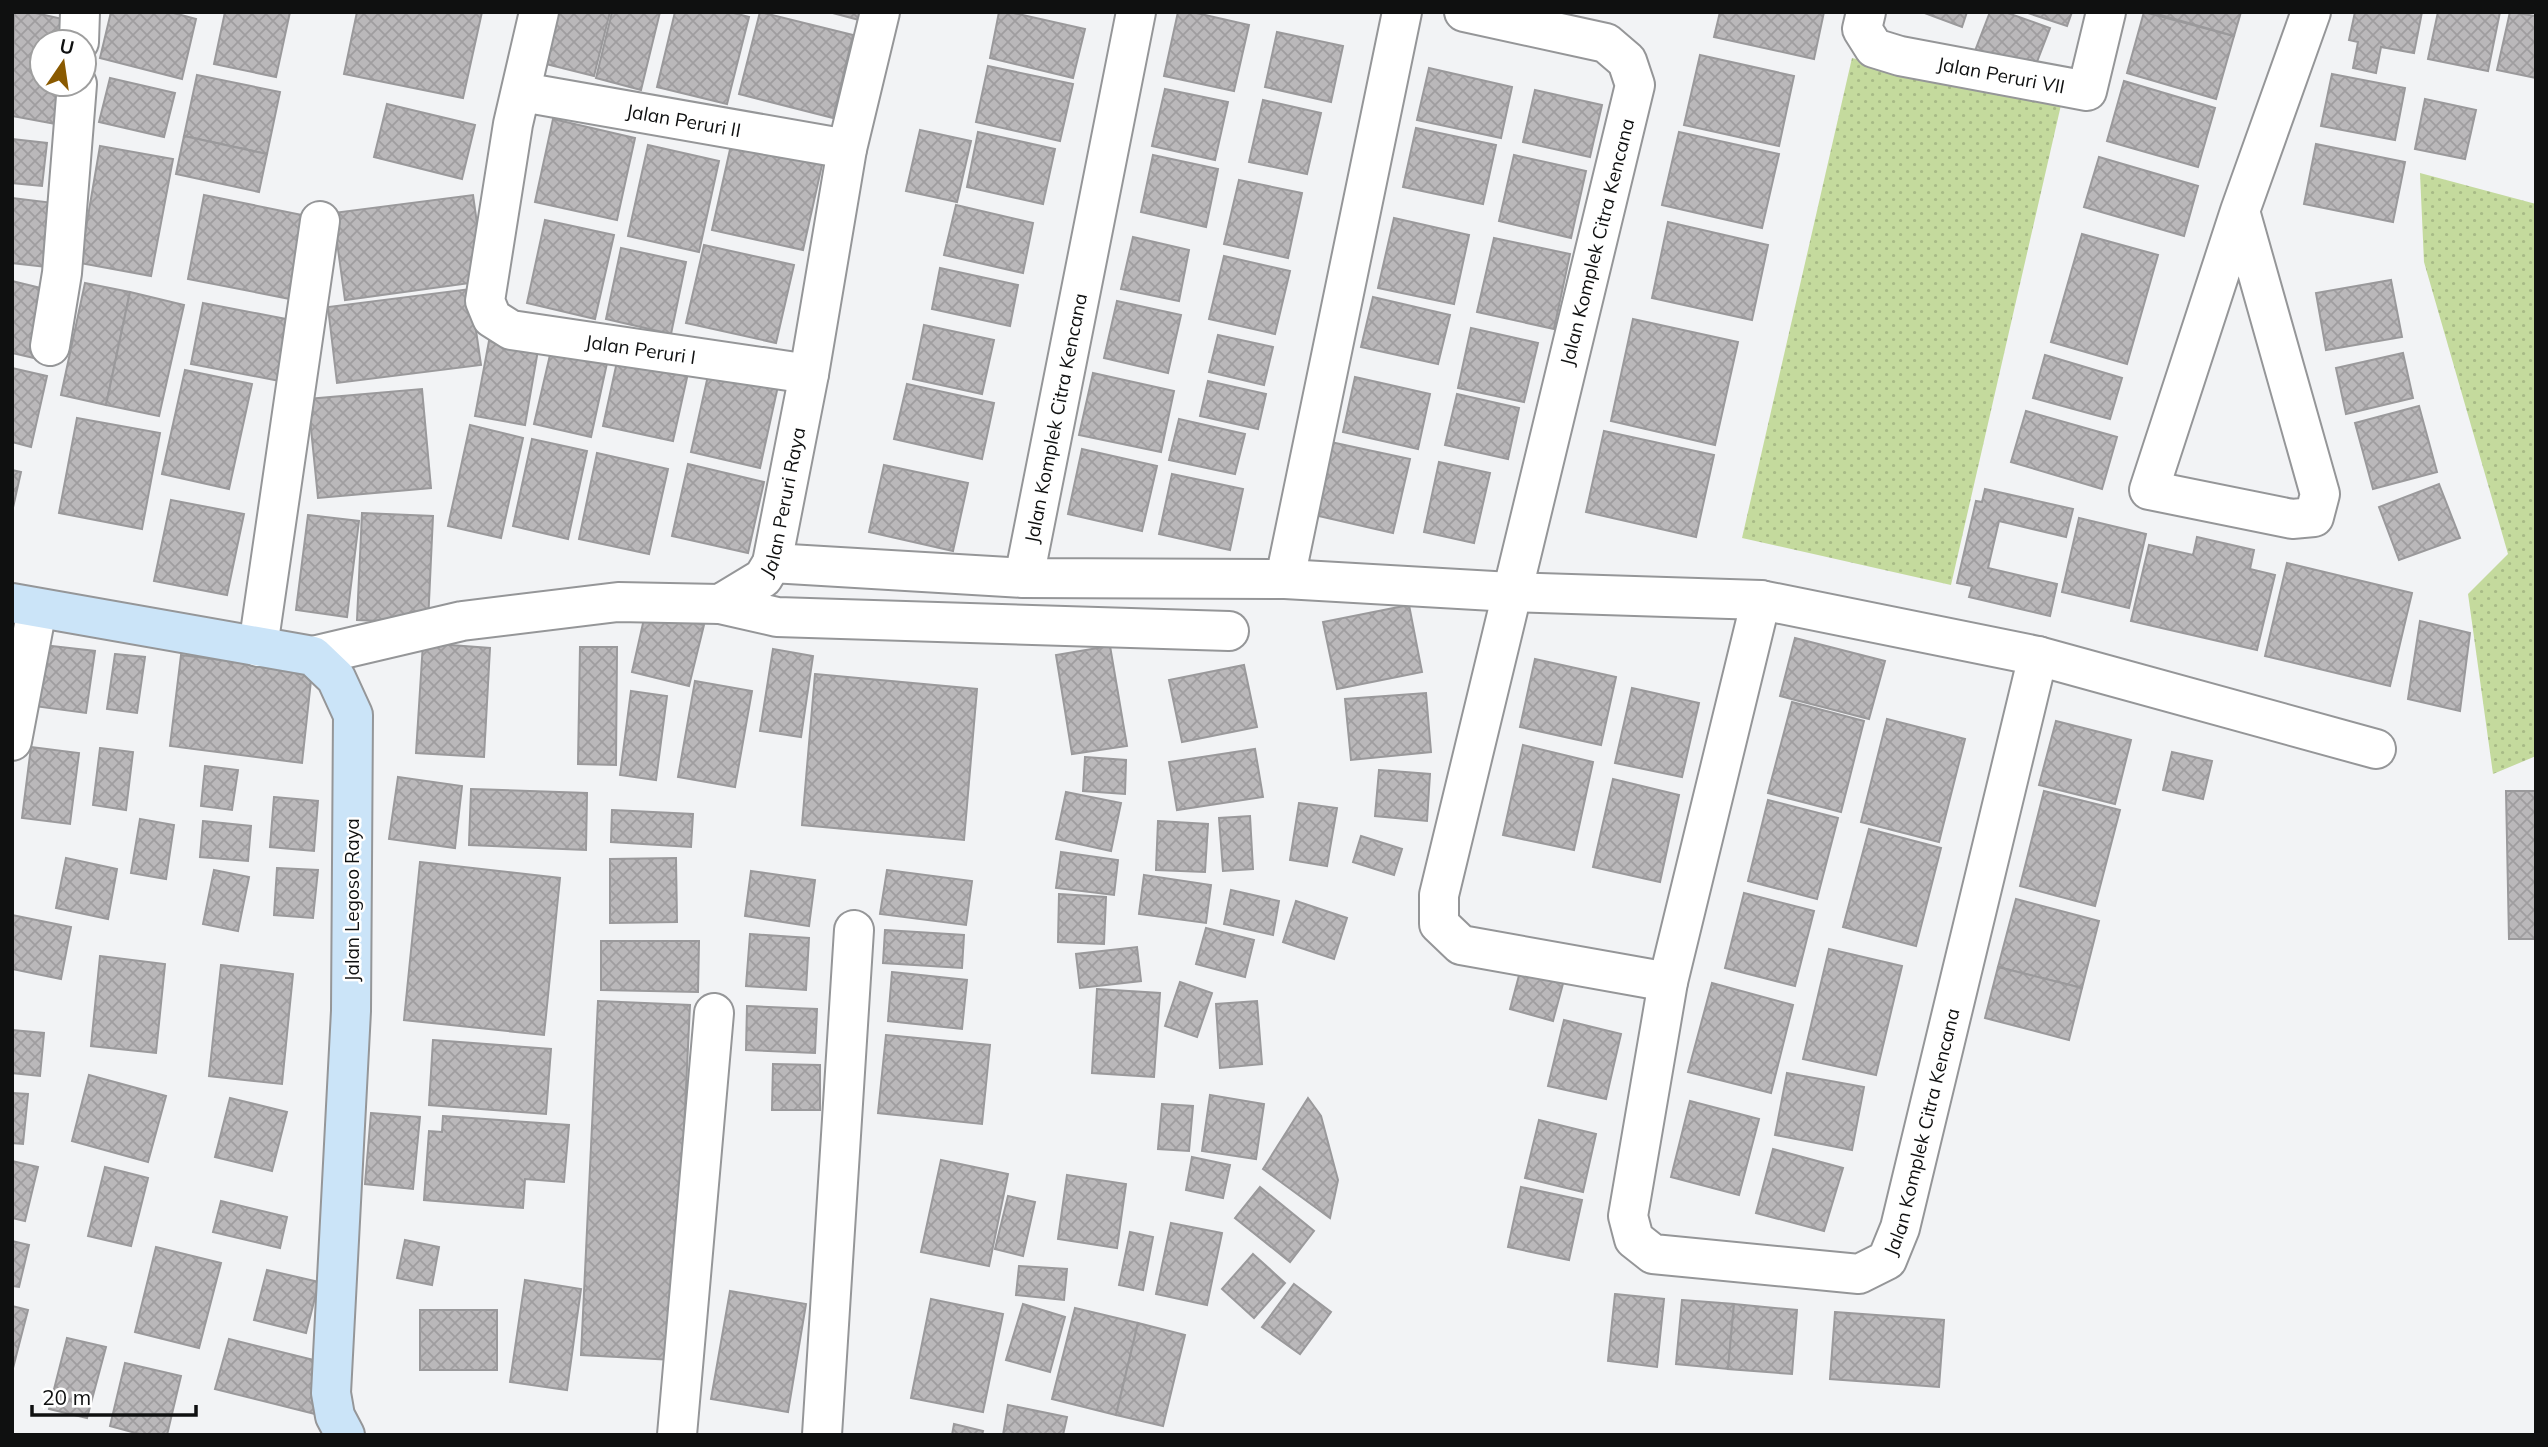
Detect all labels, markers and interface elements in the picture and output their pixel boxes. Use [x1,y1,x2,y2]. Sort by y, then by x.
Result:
north arrow [28,28,98,98]
text: U [57,33,76,60]
street label: Jalan Peruri VII [1935,51,2067,99]
street label: Jalan Peruri II [624,98,743,142]
street label: Jalan Komplek Citra Kencana [1555,116,1639,368]
street label: Jalan Komplek Citra Kencana [1019,291,1092,545]
street label: Jalan Peruri I [584,329,697,369]
street label: Jalan Peruri Raya [755,425,810,581]
street label: Jalan Legoso Raya [340,818,364,982]
street label: Jalan Komplek Citra Kencana [1878,1006,1965,1259]
scale bar [32,1374,196,1418]
text: 20 m [42,1384,91,1410]

